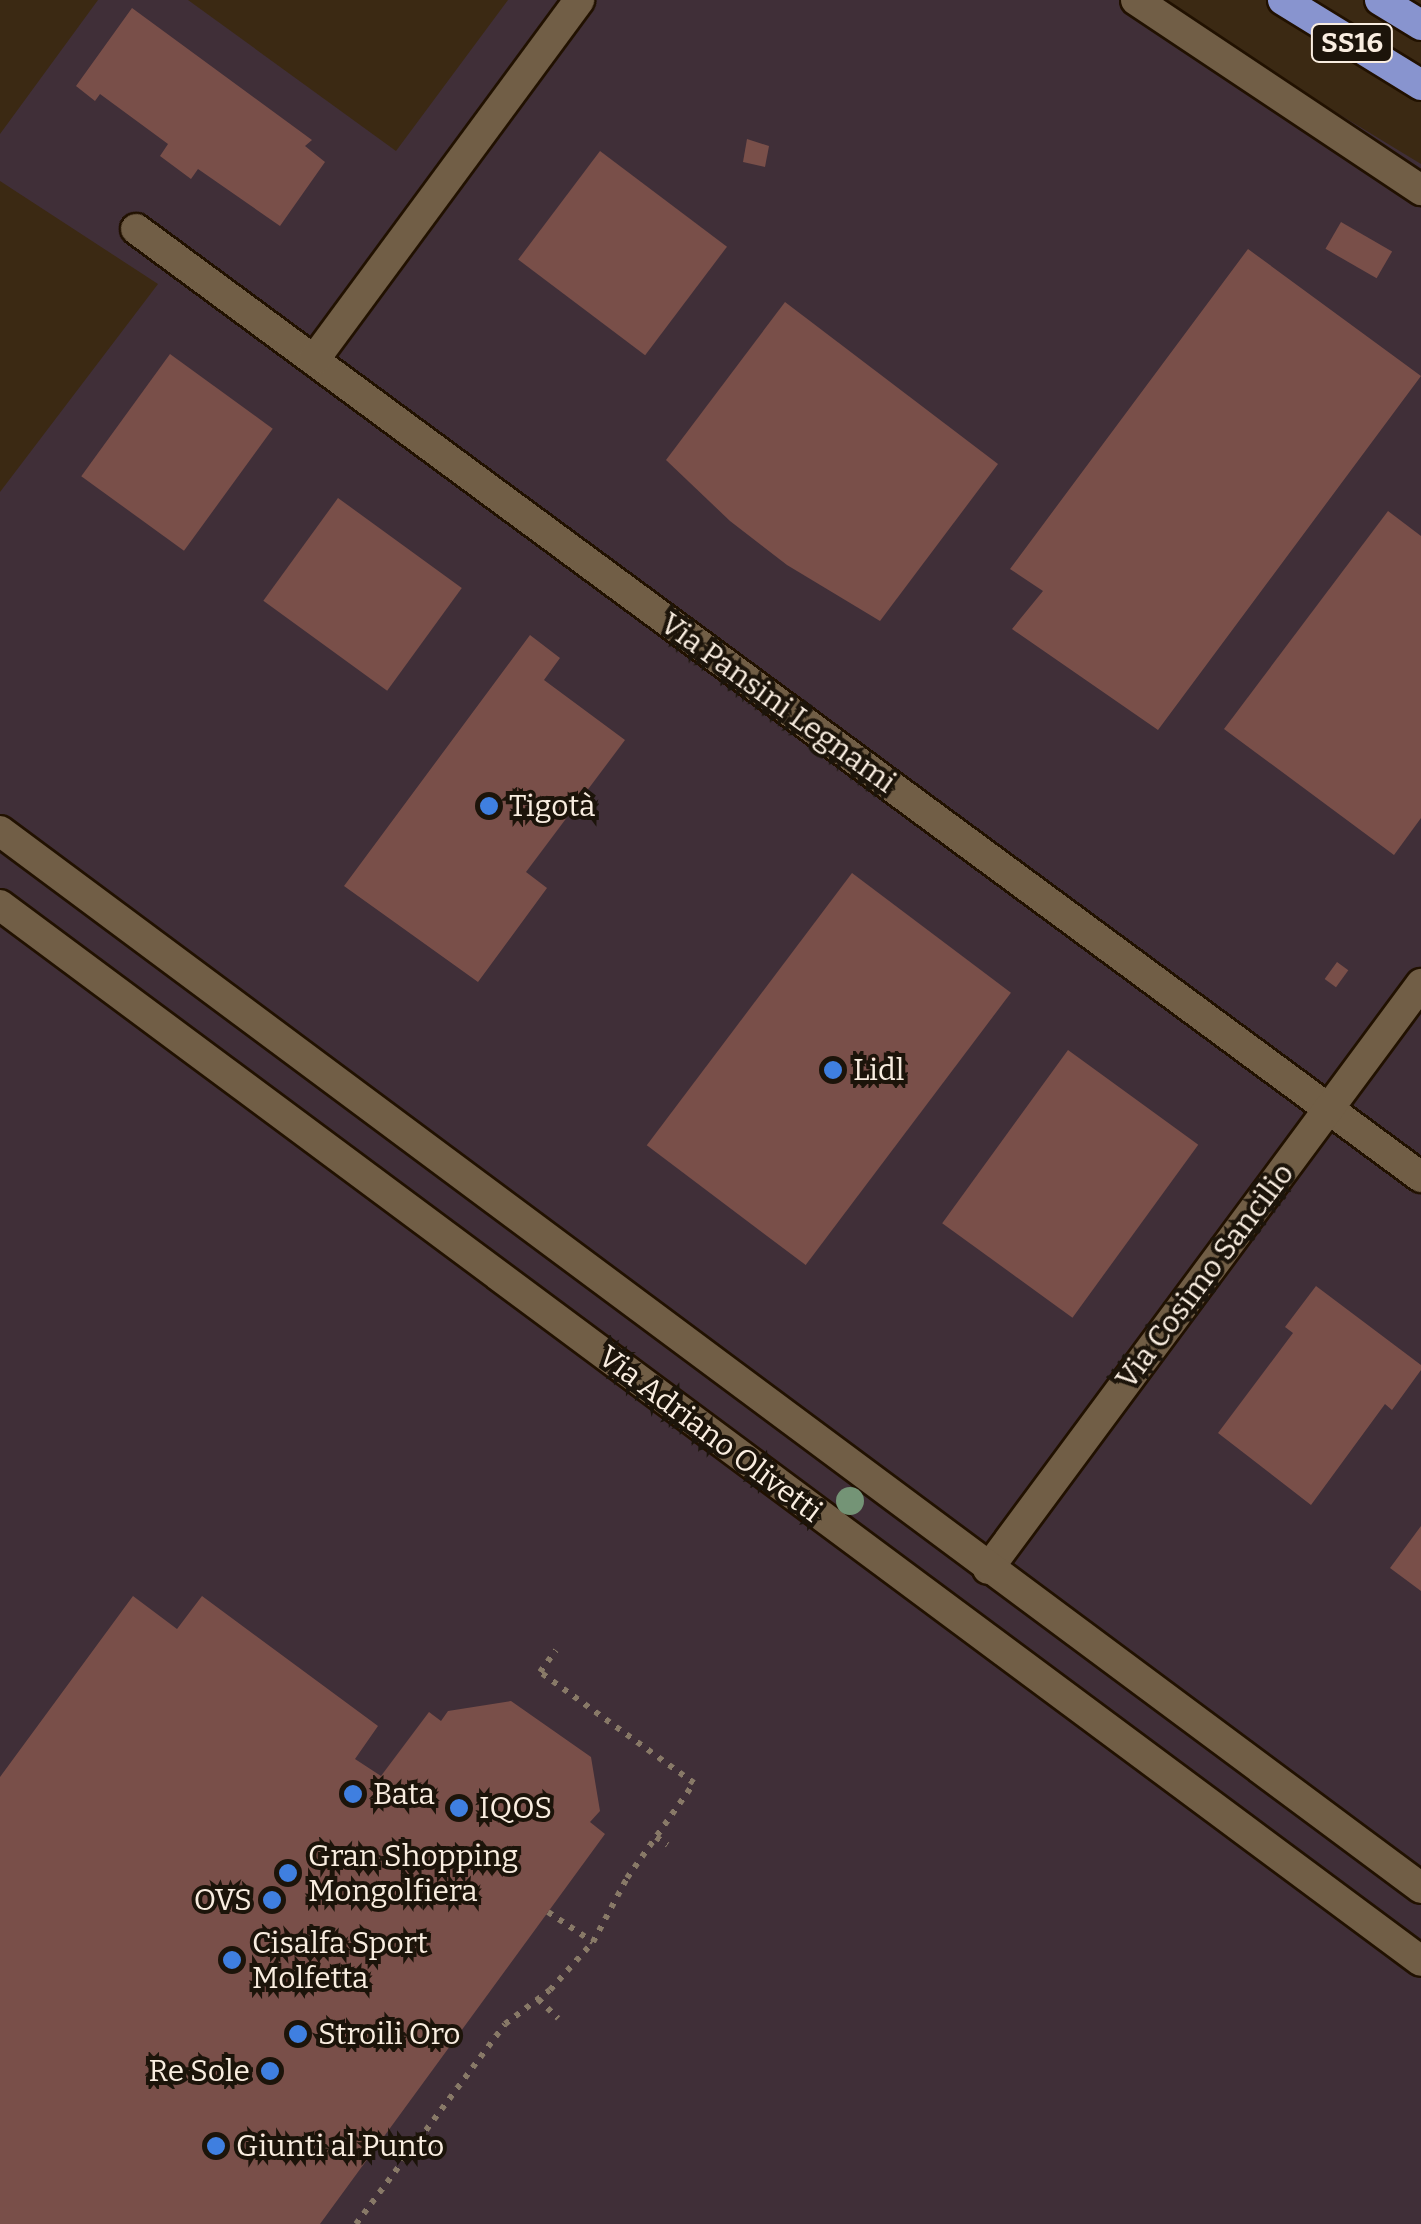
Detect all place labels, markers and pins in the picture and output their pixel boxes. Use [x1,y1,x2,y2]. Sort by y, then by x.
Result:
place label: Tigotà [509,788,595,824]
marker: Tigotà [478,795,500,817]
place label: Lidl [853,1052,904,1088]
marker: Lidl [822,1059,844,1081]
place label: Bata [373,1776,435,1812]
marker: Bata [342,1783,364,1805]
place label: IQOS [479,1790,552,1826]
marker: IQOS [448,1797,470,1819]
place label: Gran Shopping Mongolfiera [308,1838,518,1908]
marker: Gran Shopping Mongolfiera [277,1862,299,1884]
place label: OVS [194,1882,252,1918]
marker: OVS [261,1889,283,1911]
place label: Cisalfa Sport Molfetta [252,1925,428,1996]
marker: Cisalfa Sport Molfetta [221,1949,243,1971]
place label: Stroili Oro [318,2016,460,2052]
marker: Stroili Oro [287,2023,309,2045]
place label: Re Sole [149,2053,250,2089]
marker: Re Sole [259,2060,281,2082]
place label: Giunti al Punto [236,2128,444,2164]
marker: Giunti al Punto [205,2135,227,2157]

